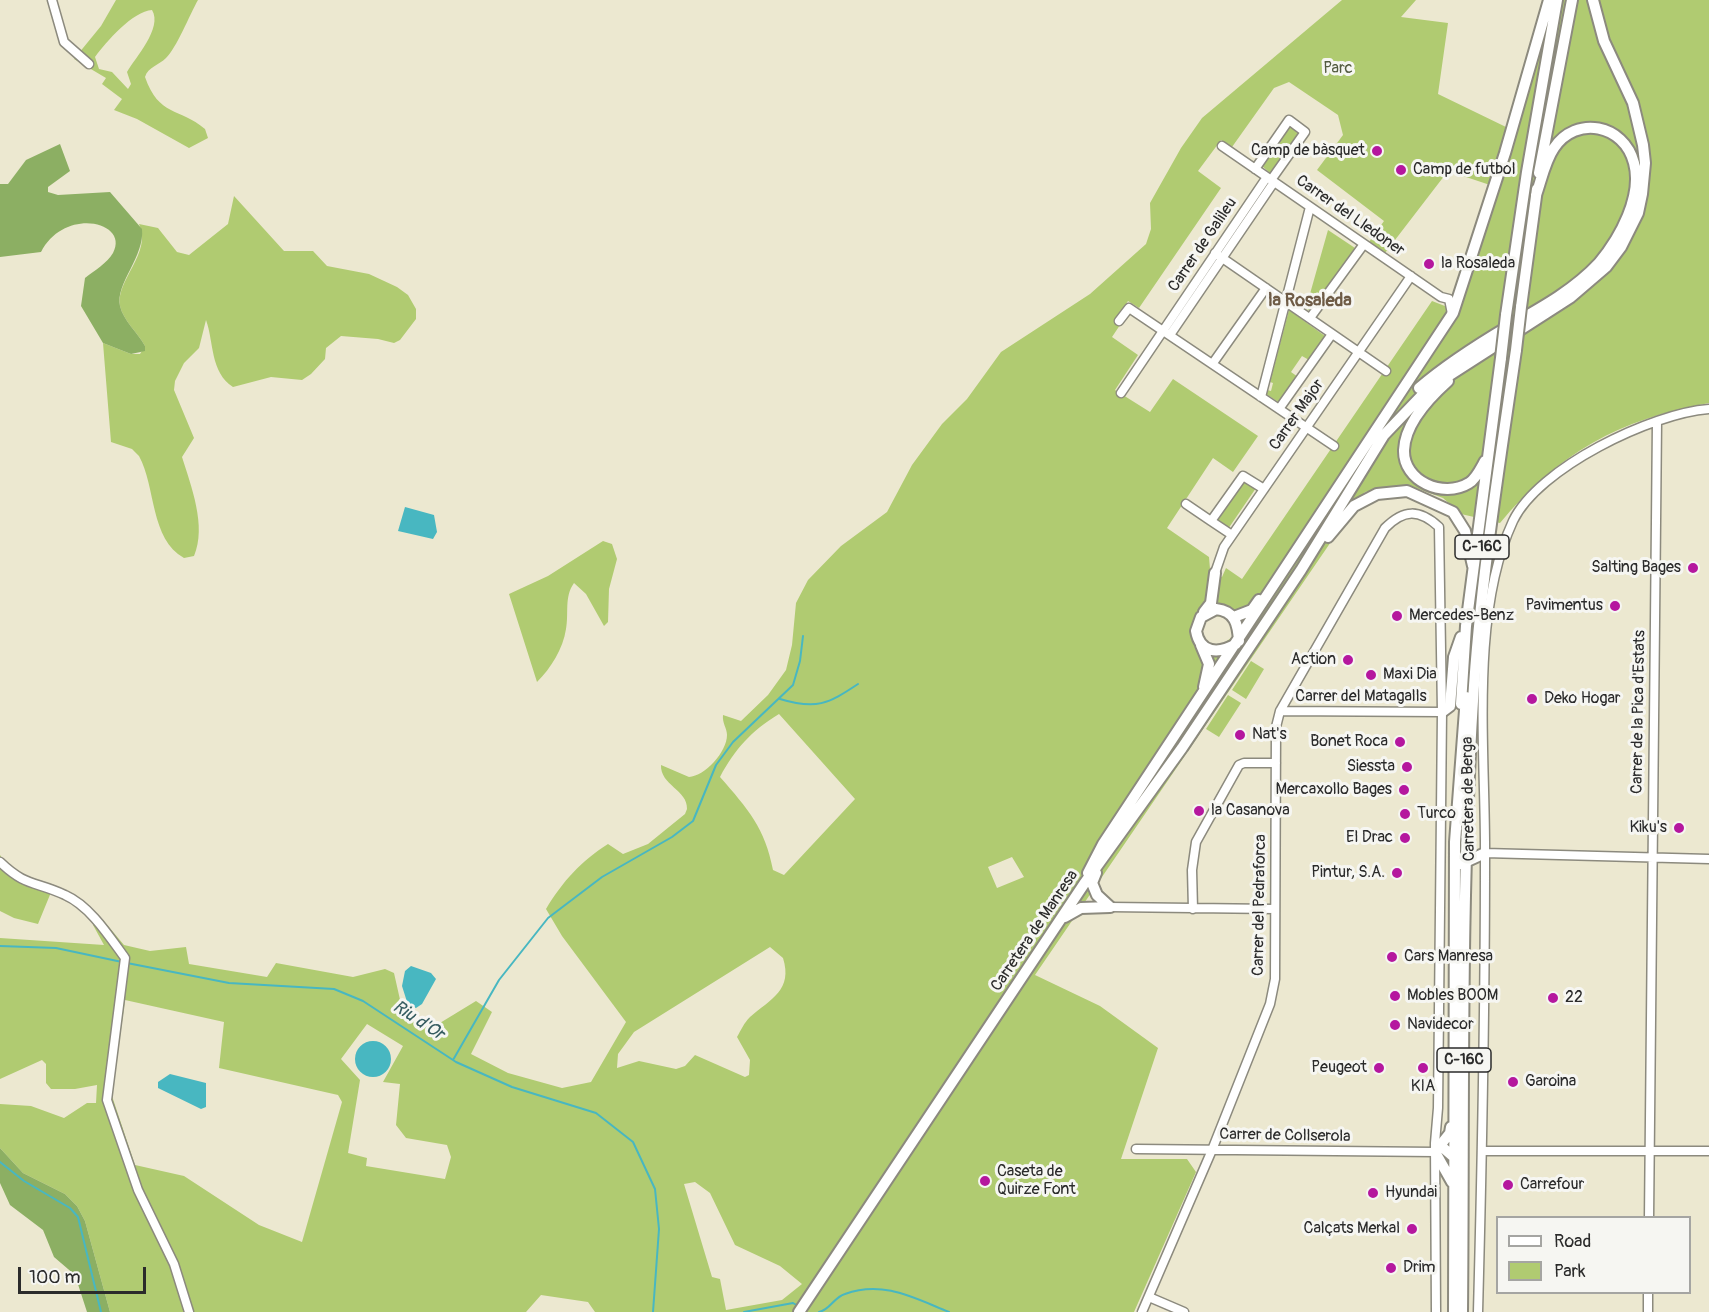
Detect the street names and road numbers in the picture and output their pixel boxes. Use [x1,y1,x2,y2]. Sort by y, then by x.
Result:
street label: Carrer del Lledoner [1292,171,1408,261]
street label: Carrer de Galileu [1164,194,1242,296]
street label: Carrer Major [1265,376,1329,454]
road number: C-16C [1455,535,1509,559]
street label: Carrer de la Pica d'Estats [1628,630,1650,794]
street label: Carrer del Matagalls [1295,687,1427,707]
street label: Carretera de Berga [1458,736,1480,862]
street label: Carrer del Pedraforca [1249,834,1271,976]
street label: Carretera de Manresa [987,867,1083,995]
road number: C-16C [1437,1048,1491,1072]
street label: Carrer de Collserola [1219,1125,1351,1147]

